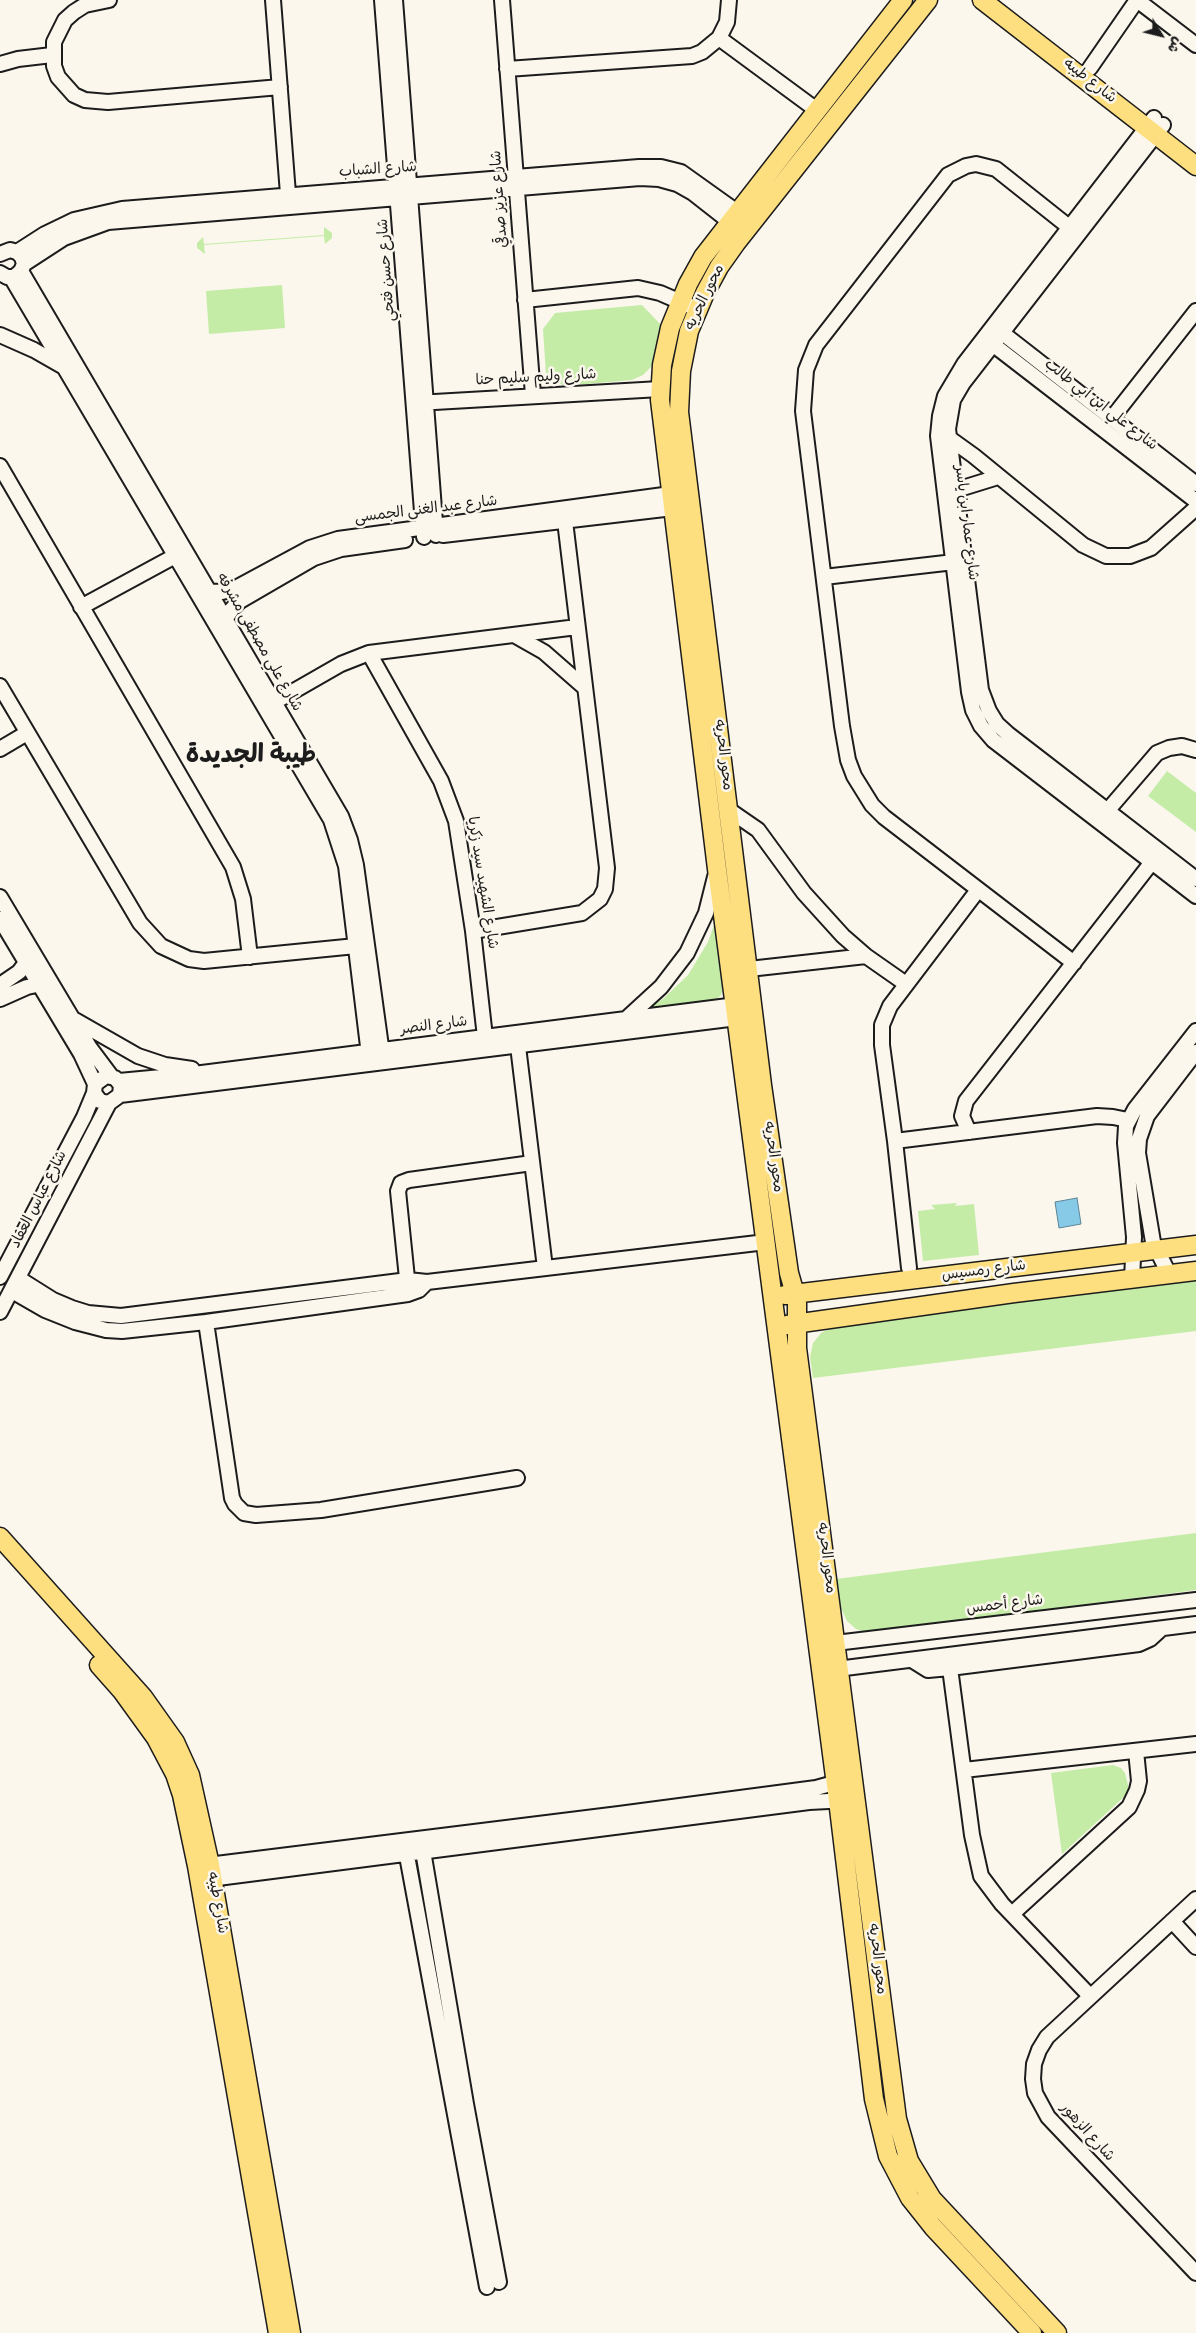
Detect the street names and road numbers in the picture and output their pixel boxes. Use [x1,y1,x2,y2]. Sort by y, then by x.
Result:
street label: شارع طيبه [1059,56,1119,108]
street label: شارع عزيز صدقي [489,150,513,248]
street label: شارع الشباب [338,159,418,183]
street label: شارع حسن فتحي [375,218,401,322]
street label: محور الحريه [682,262,730,334]
street label: شارع علي ابن أبي طالب [1040,356,1160,456]
street label: شارع وليم سليم حنا [475,367,597,391]
street label: شارع عمار ابن ياسر [949,464,981,582]
street label: شارع عبد الغنى الجمسى [354,493,498,529]
street label: شارع علي مصطفى مشرفه [211,571,305,715]
street label: محور الحريه [709,719,735,791]
street label: شارع الشهيد سيد زكريا [462,815,500,951]
street label: شارع النصر [400,1014,468,1040]
street label: محور الحريه [758,1120,786,1194]
street label: شارع عباس العقاد [8,1148,72,1252]
street label: شارع رمسيس [941,1258,1027,1286]
street label: محور الحريه [812,1522,838,1594]
street label: شارع أحمس [966,1592,1044,1620]
street label: شارع طيبه [202,1871,230,1935]
street label: محور الحريه [863,1923,889,1995]
street label: شارع الزهور [1055,2100,1117,2166]

